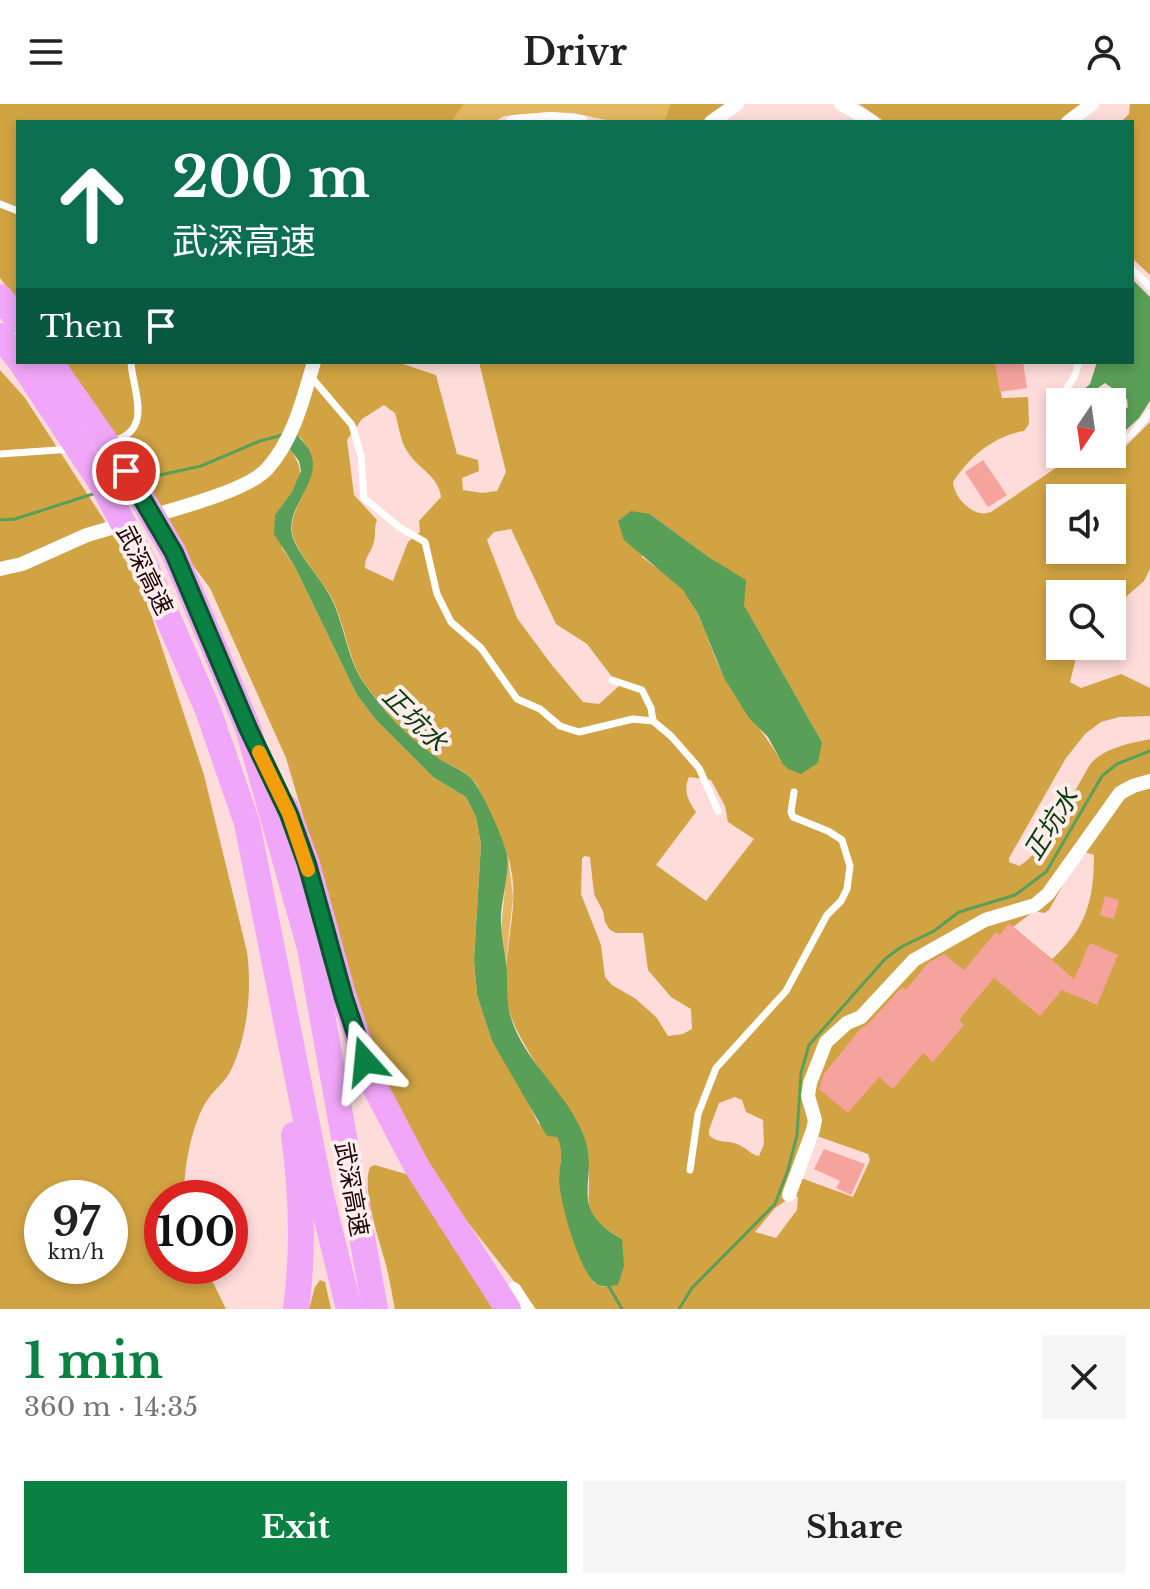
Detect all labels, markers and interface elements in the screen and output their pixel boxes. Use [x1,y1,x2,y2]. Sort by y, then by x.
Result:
icon: menu [24,30,68,74]
text: Drivr [523,30,627,75]
icon: person [1082,30,1126,74]
text: 200 m [172,143,370,212]
icon: ahead [40,152,144,256]
text: 武深高速 [172,219,316,264]
icon: arrive [139,304,183,348]
text: Then [40,308,123,345]
north arrow [1046,388,1126,468]
map controls [1046,388,1126,660]
pin [92,437,160,505]
icon: arrive [104,449,148,493]
button: sound [1046,484,1126,564]
street label: 武深高速 [111,521,179,619]
button: search [1046,580,1126,660]
water label: 正坑水 [376,680,455,759]
water label: 正坑水 [1017,782,1086,866]
position arrow [323,1019,407,1103]
street label: 武深高速 [329,1139,375,1239]
speed limit sign: 100 [144,1180,248,1284]
text: 97 [52,1197,100,1247]
text: km/h [48,1240,104,1264]
text: 1 min [24,1331,163,1391]
button: close [1042,1335,1126,1419]
text: 360 m · 14:35 [24,1391,198,1423]
button: Exit [24,1481,567,1573]
button: Share [583,1481,1126,1573]

